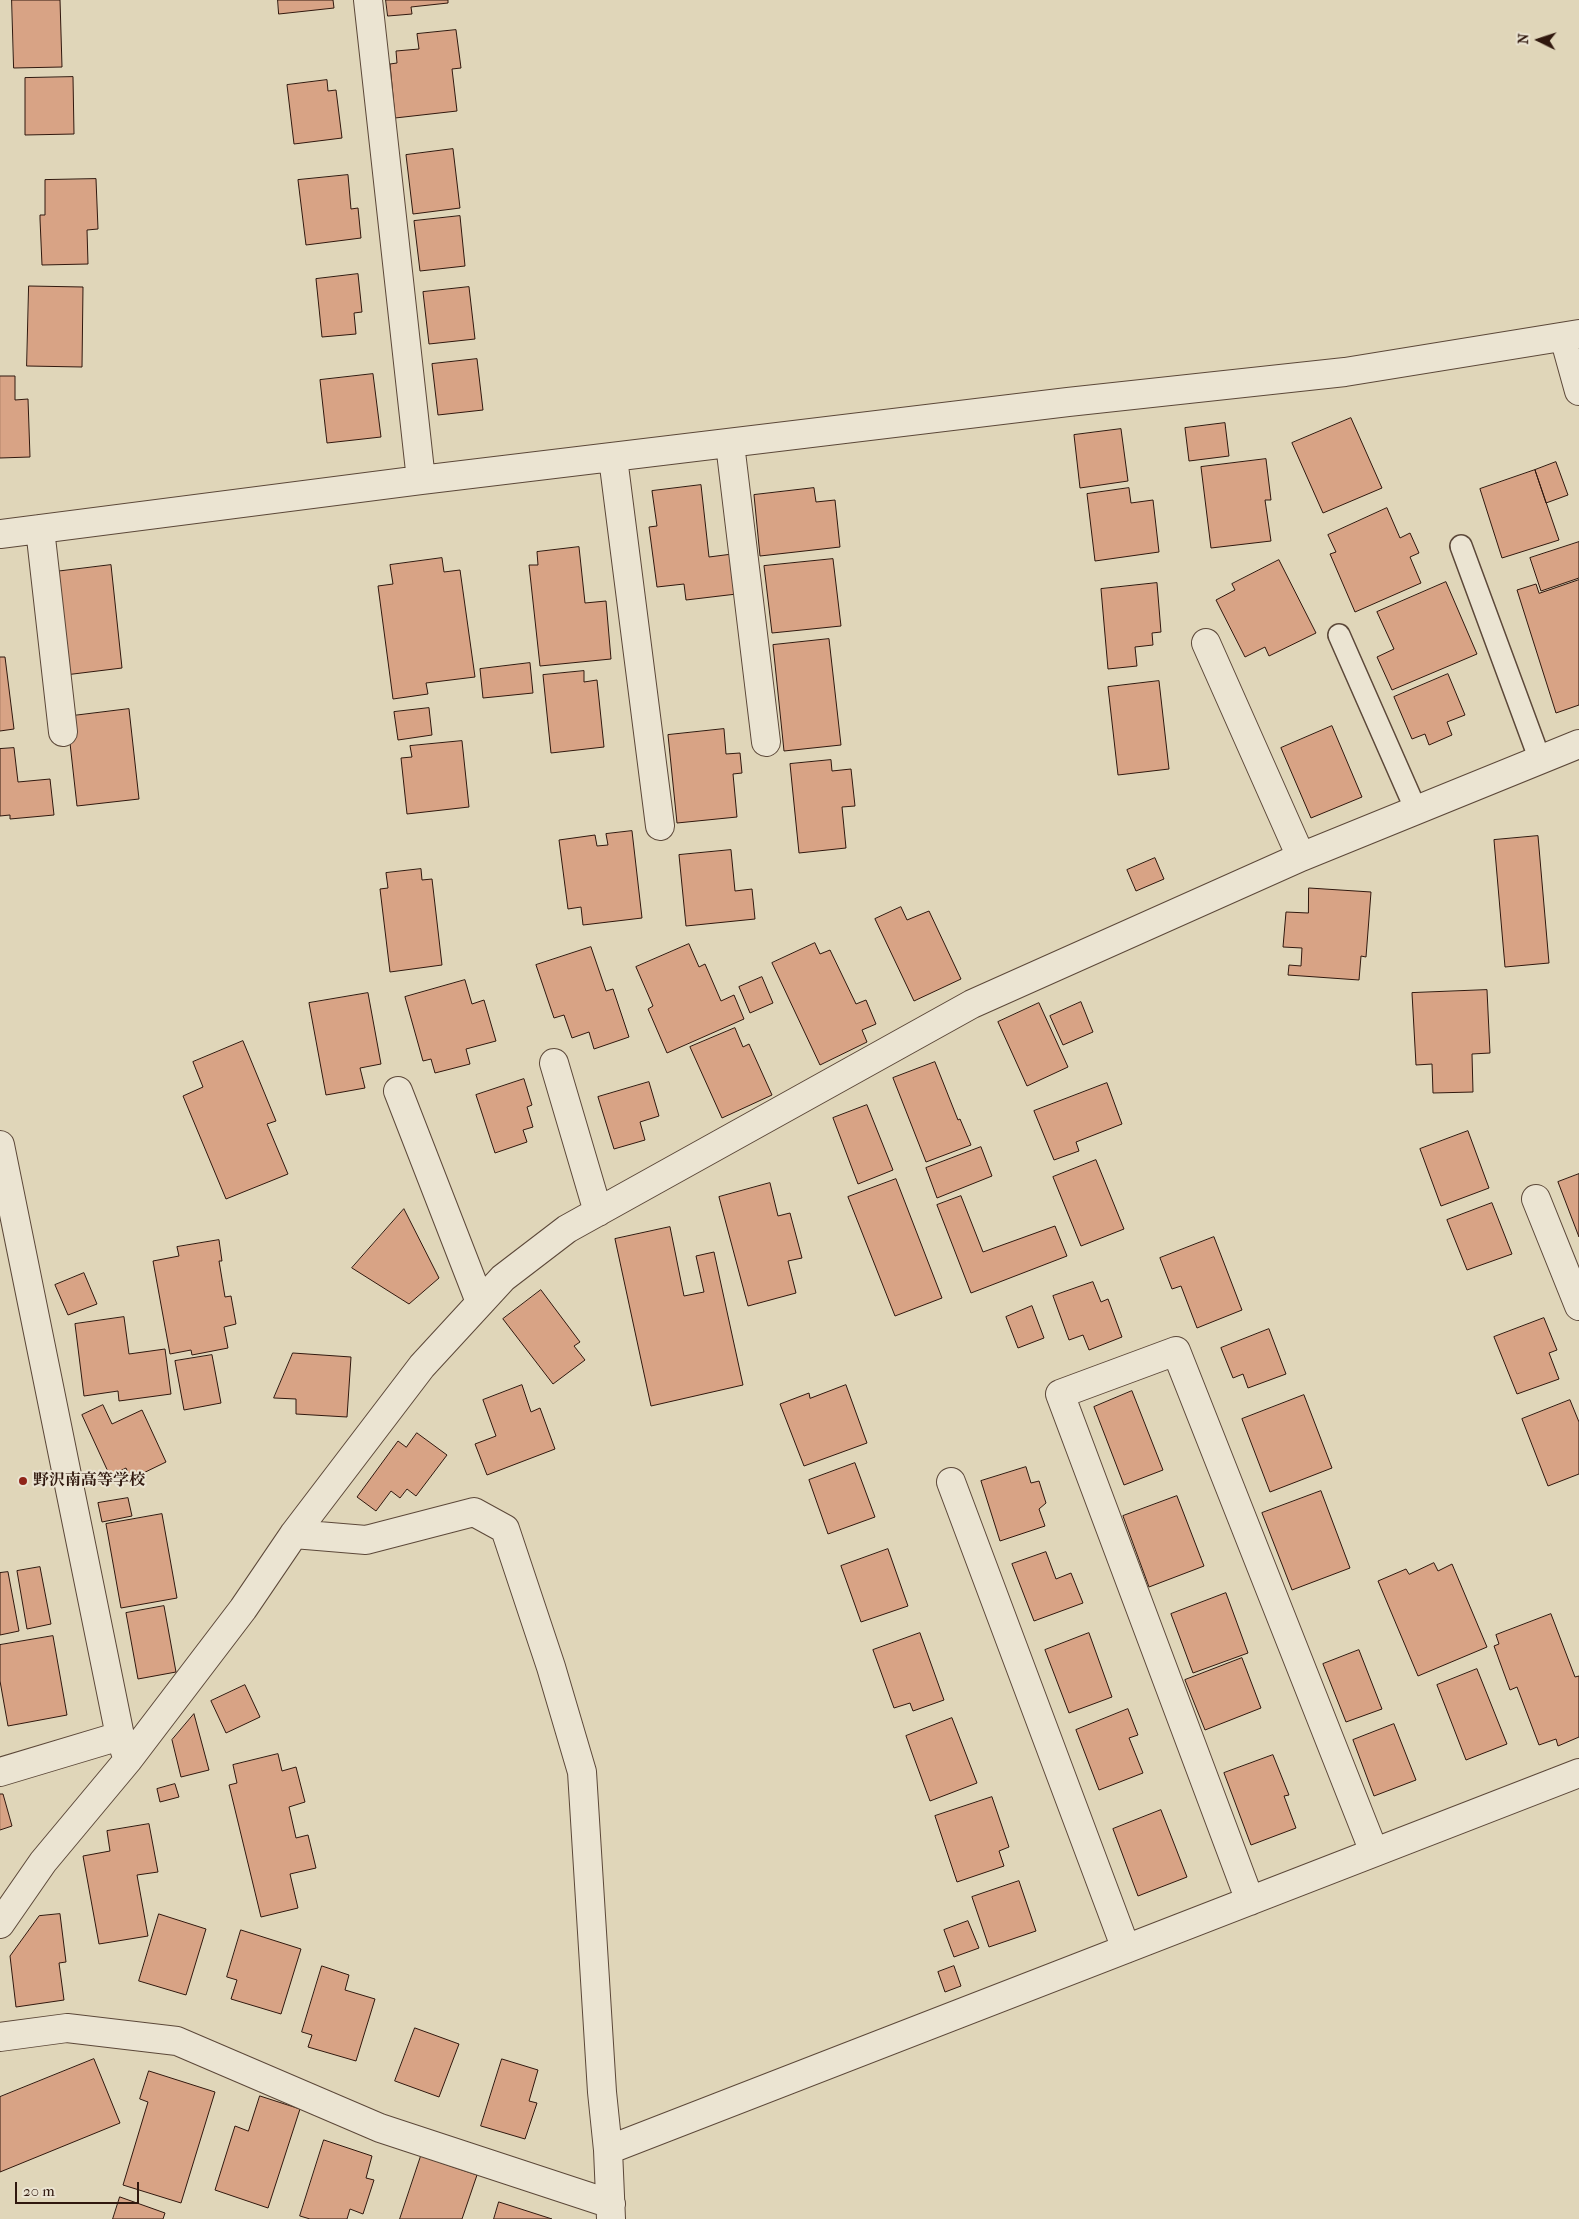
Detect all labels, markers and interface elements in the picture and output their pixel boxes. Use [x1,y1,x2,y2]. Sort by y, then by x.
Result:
north arrow [1514,15,1564,65]
text: N [1515,33,1532,45]
place label: 野沢南高等学校 [33,1471,145,1491]
marker: 野沢南高等学校 [17,1475,29,1487]
scale bar [18,2172,141,2204]
text: 20 m [23,2182,55,2200]

